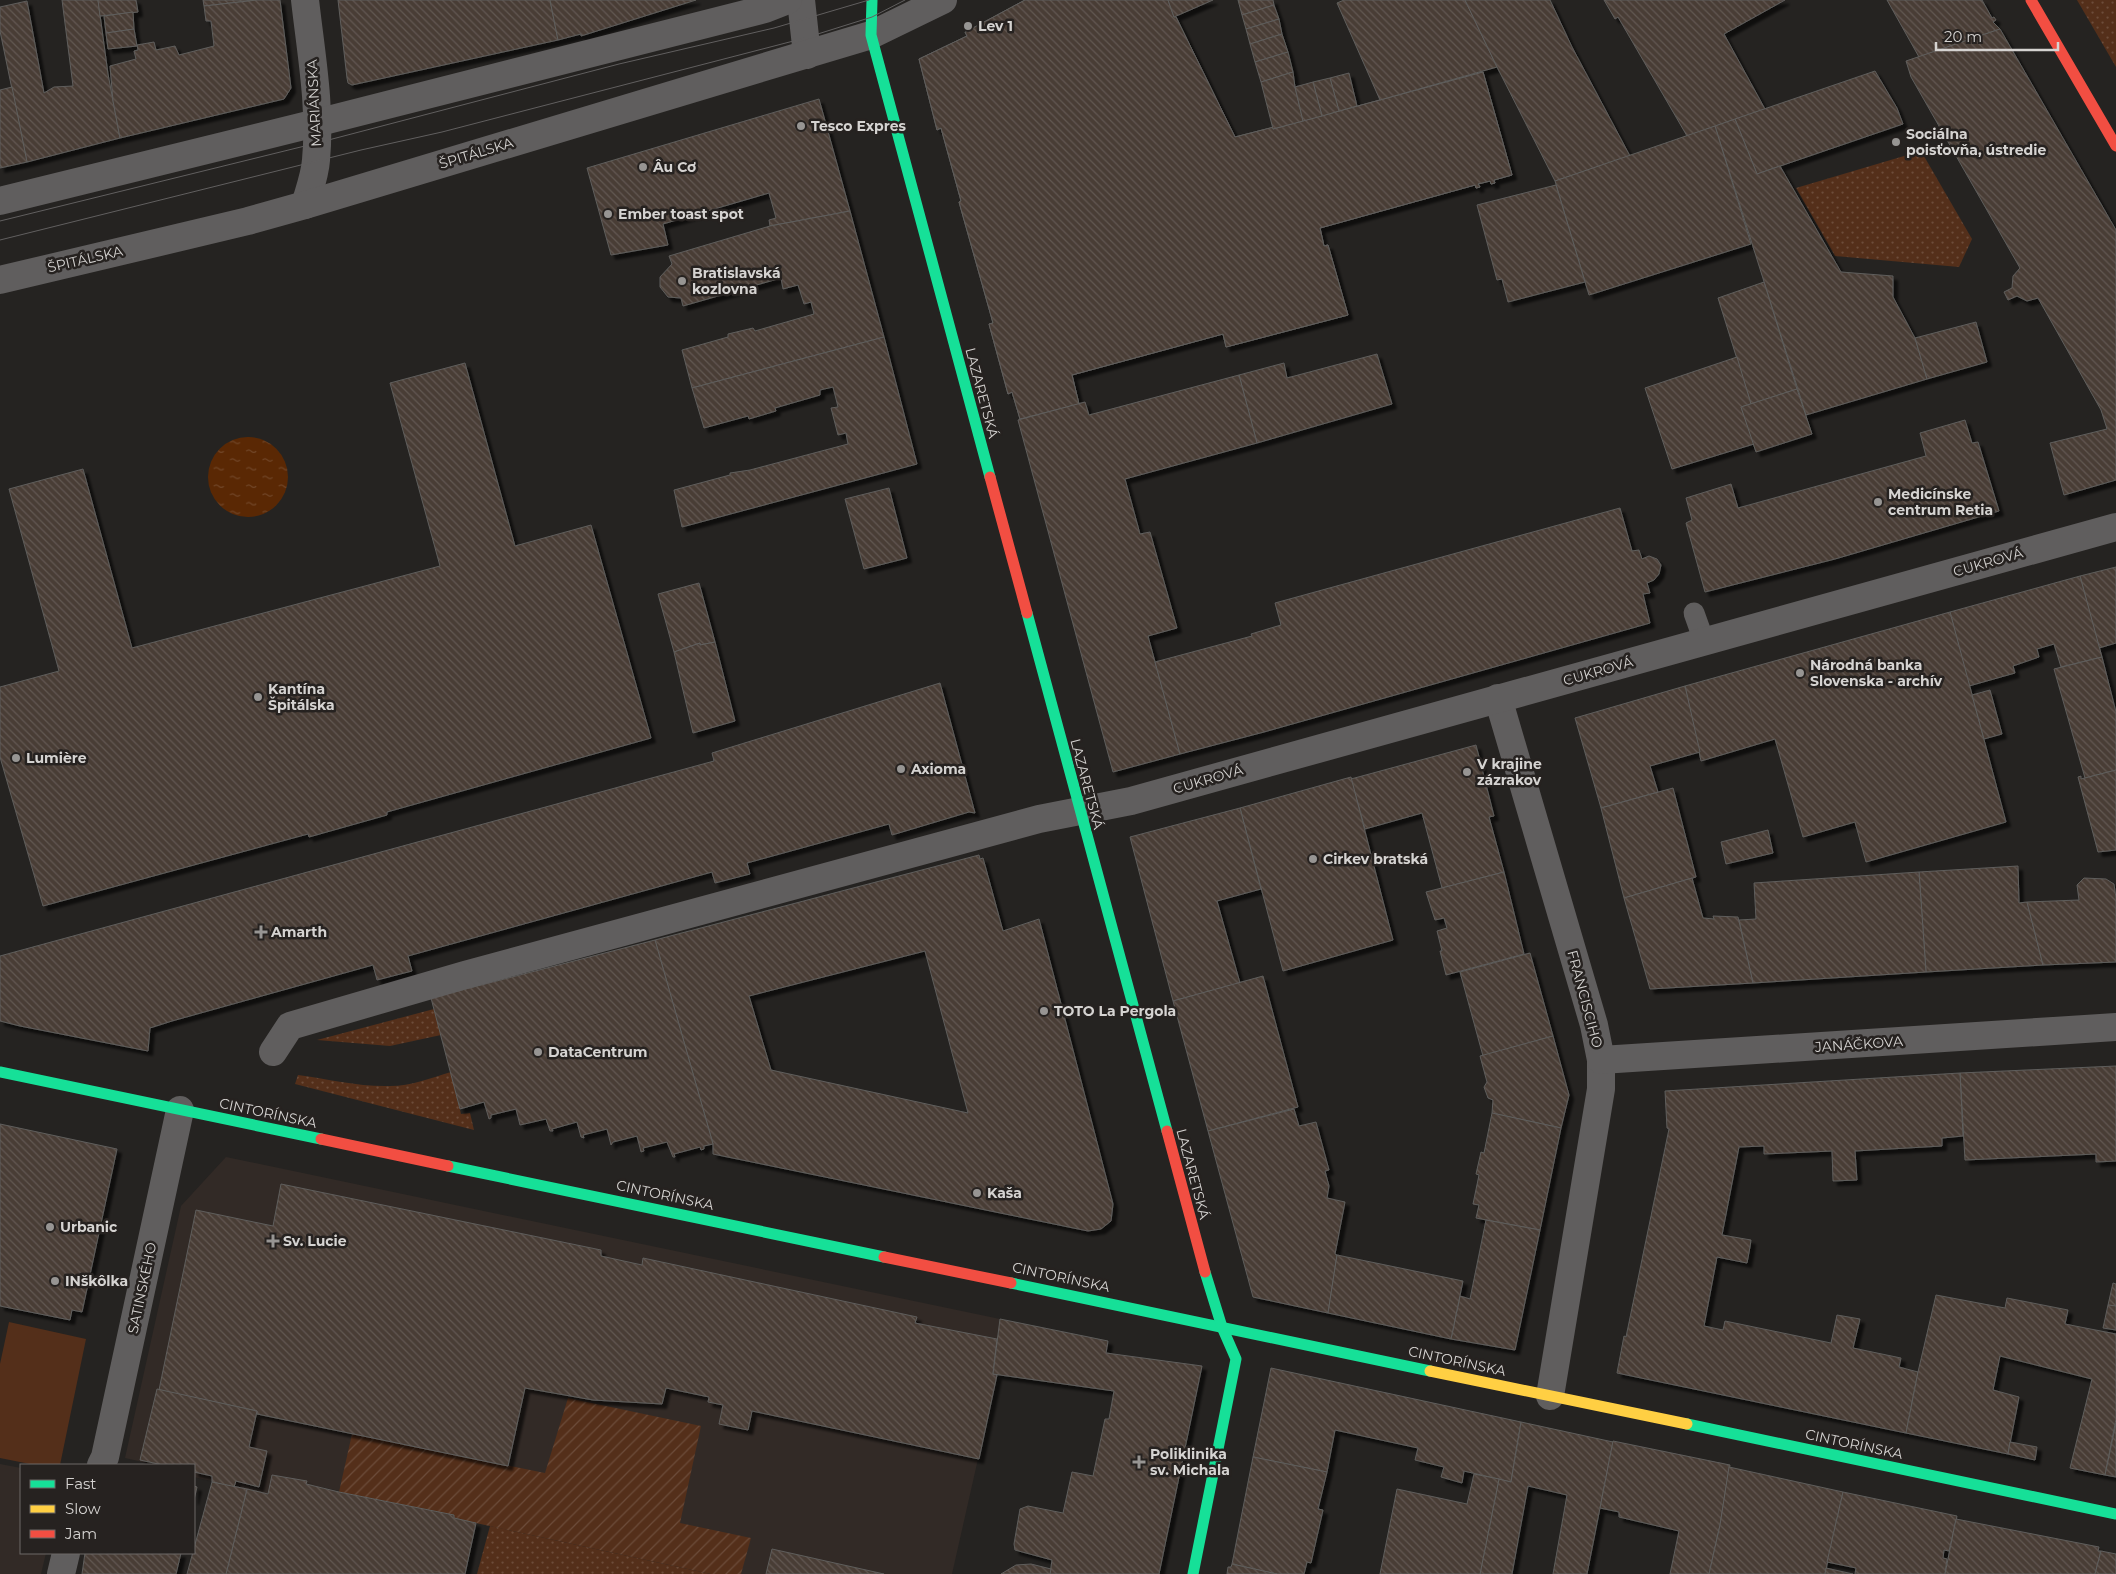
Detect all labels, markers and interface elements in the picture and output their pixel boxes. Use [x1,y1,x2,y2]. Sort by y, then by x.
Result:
place label: Lev 1 [978,17,1013,35]
marker: Lev 1 [962,20,974,32]
scale bar [1936,20,2058,52]
text: 20 m [1944,27,1982,46]
street label: MARIÁNSKA [303,58,325,147]
place label: Tesco Expres [811,117,906,135]
marker: Tesco Expres [795,120,807,132]
place label: Sociálna poisťovňa, ústredie [1906,125,2046,159]
street label: ŠPITÁLSKA [437,133,516,173]
marker: Sociálna poisťovňa, ústredie [1890,136,1902,148]
place label: Âu Cơ [652,158,696,176]
marker: Âu Cơ [637,161,649,173]
place label: Ember toast spot [618,205,744,223]
marker: Ember toast spot [602,208,614,220]
street label: ŠPITÁLSKA [46,241,125,276]
place label: Bratislavská kozlovna [692,264,781,298]
marker: Bratislavská kozlovna [676,275,688,287]
street label: LAZARETSKÁ [961,346,1003,441]
place label: Medicínske centrum Retia [1888,485,1993,519]
marker: Medicínske centrum Retia [1872,496,1884,508]
street label: CUKROVÁ [1951,543,2026,581]
street label: CUKROVÁ [1561,652,1636,690]
place label: Národná banka Slovenska - archív [1810,656,1943,690]
marker: Národná banka Slovenska - archív [1794,667,1806,679]
place label: Kantína Špitálska [268,680,335,714]
marker: Kantína Špitálska [252,691,264,703]
street label: LAZARETSKÁ [1066,737,1108,832]
place label: Lumière [26,749,87,767]
marker: Lumière [10,752,22,764]
place label: V krajine zázrakov [1476,755,1542,789]
place label: Axioma [910,760,966,778]
street label: CUKROVÁ [1171,760,1246,798]
marker: Axioma [895,763,907,775]
marker: V krajine zázrakov [1461,766,1473,778]
place label: Cirkev bratská [1323,850,1428,868]
marker: Cirkev bratská [1307,853,1319,865]
place label: Amarth [270,923,327,941]
marker: Amarth [255,926,267,938]
street label: FRANCISCIHO [1563,948,1607,1050]
place label: TOTO La Pergola [1054,1002,1176,1020]
marker: TOTO La Pergola [1038,1005,1050,1017]
street label: JANÁČKOVA [1813,1032,1905,1056]
place label: DataCentrum [548,1043,648,1061]
marker: DataCentrum [532,1046,544,1058]
street label: CINTORÍNSKA [218,1094,319,1132]
street label: LAZARETSKÁ [1172,1127,1214,1222]
street label: CINTORÍNSKA [615,1176,716,1214]
place label: Kaša [987,1184,1022,1202]
marker: Kaša [971,1187,983,1199]
place label: Urbanic [60,1218,118,1236]
marker: Urbanic [44,1221,56,1233]
place label: Sv. Lucie [283,1232,347,1250]
marker: Sv. Lucie [267,1235,279,1247]
street label: SATINSKÉHO [124,1240,161,1335]
street label: CINTORÍNSKA [1011,1258,1112,1296]
place label: INškôlka [65,1272,128,1290]
marker: INškôlka [49,1275,61,1287]
street label: CINTORÍNSKA [1407,1342,1508,1380]
street label: CINTORÍNSKA [1804,1425,1905,1463]
place label: Poliklinika sv. Michala [1150,1445,1230,1479]
marker: Poliklinika sv. Michala [1132,1455,1146,1469]
legend [20,1464,195,1554]
text: Fast [65,1474,96,1493]
text: Slow [65,1499,101,1518]
text: Jam [64,1524,97,1543]

